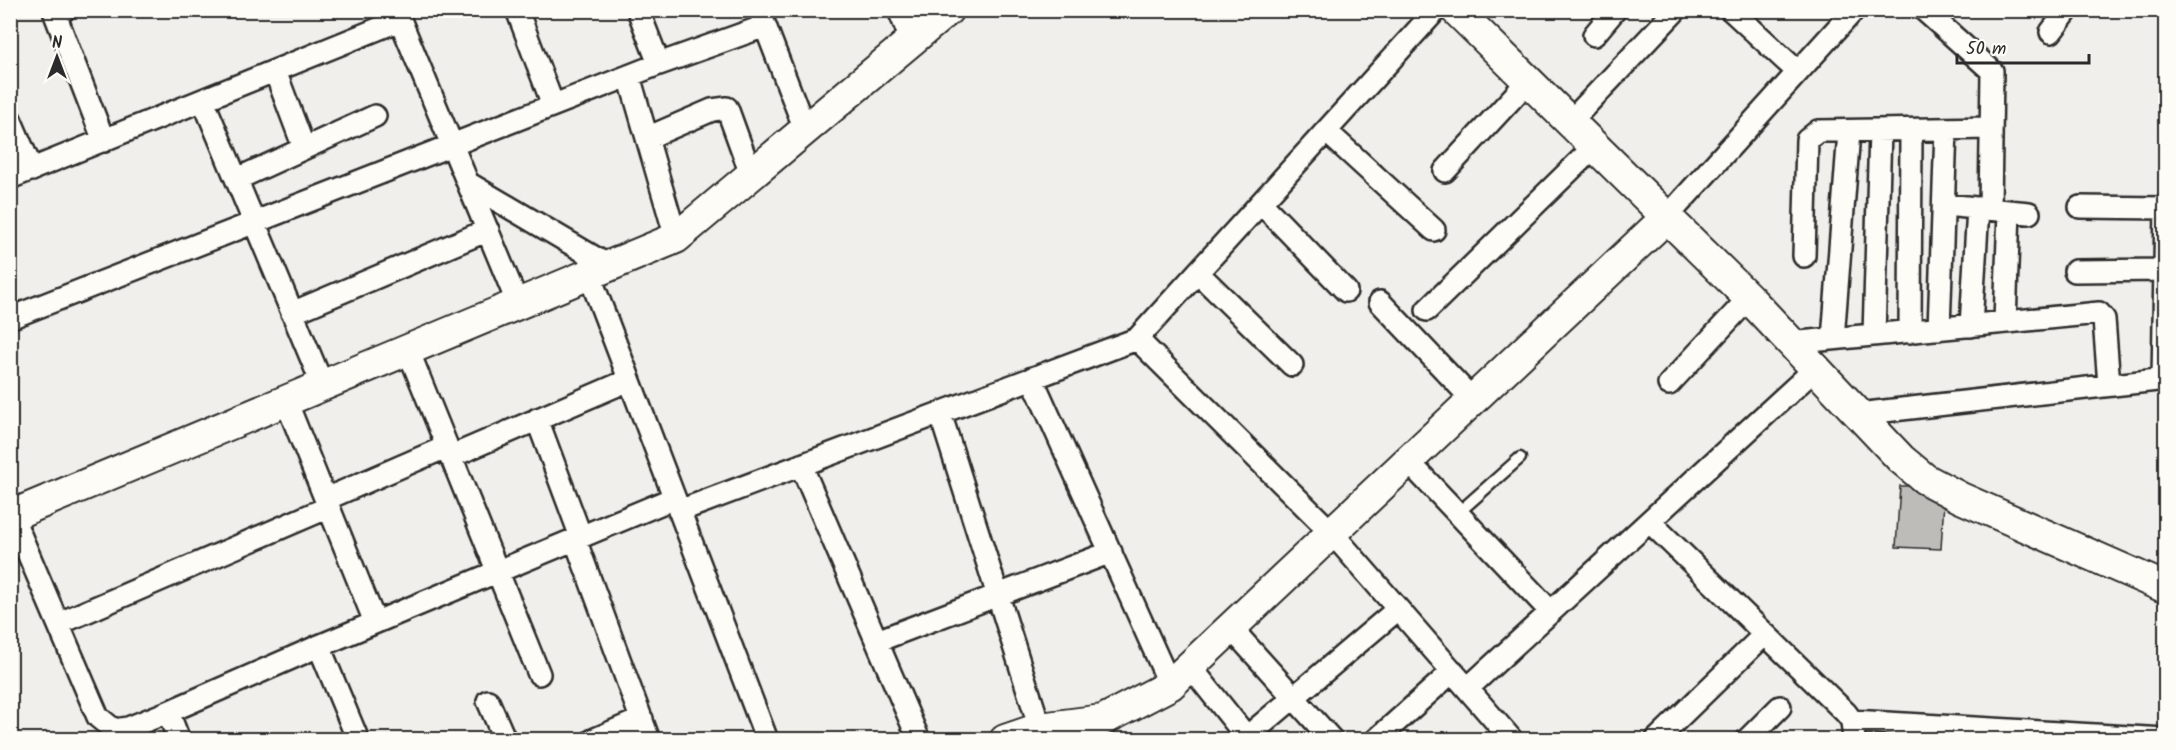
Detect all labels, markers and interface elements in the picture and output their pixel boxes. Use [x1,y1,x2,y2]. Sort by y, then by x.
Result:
north arrow [27,27,87,87]
scale bar [1957,27,2089,65]
text: N [52,31,62,56]
text: 50 m [1966,35,2006,64]

